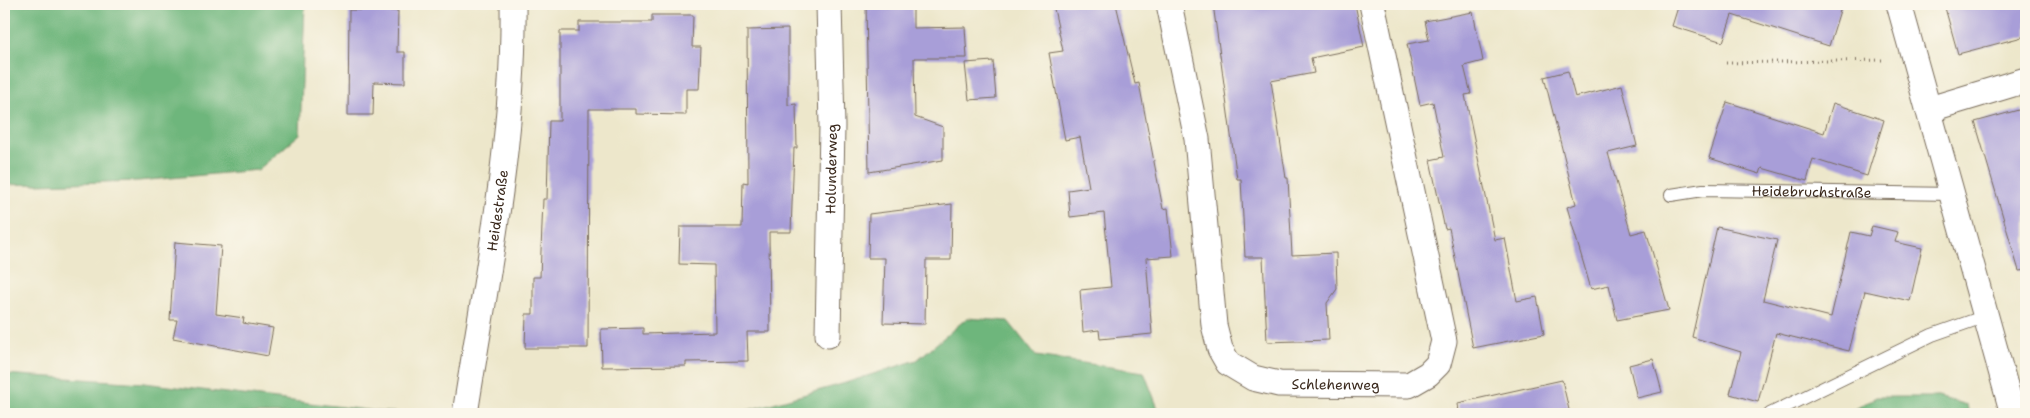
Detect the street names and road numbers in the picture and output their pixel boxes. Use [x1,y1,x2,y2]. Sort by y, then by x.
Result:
street label: Holunderweg [821,124,841,214]
street label: Heidestraße [483,169,512,253]
street label: Heidebruchstraße [1751,182,1872,202]
street label: Schlehenweg [1292,375,1380,394]

